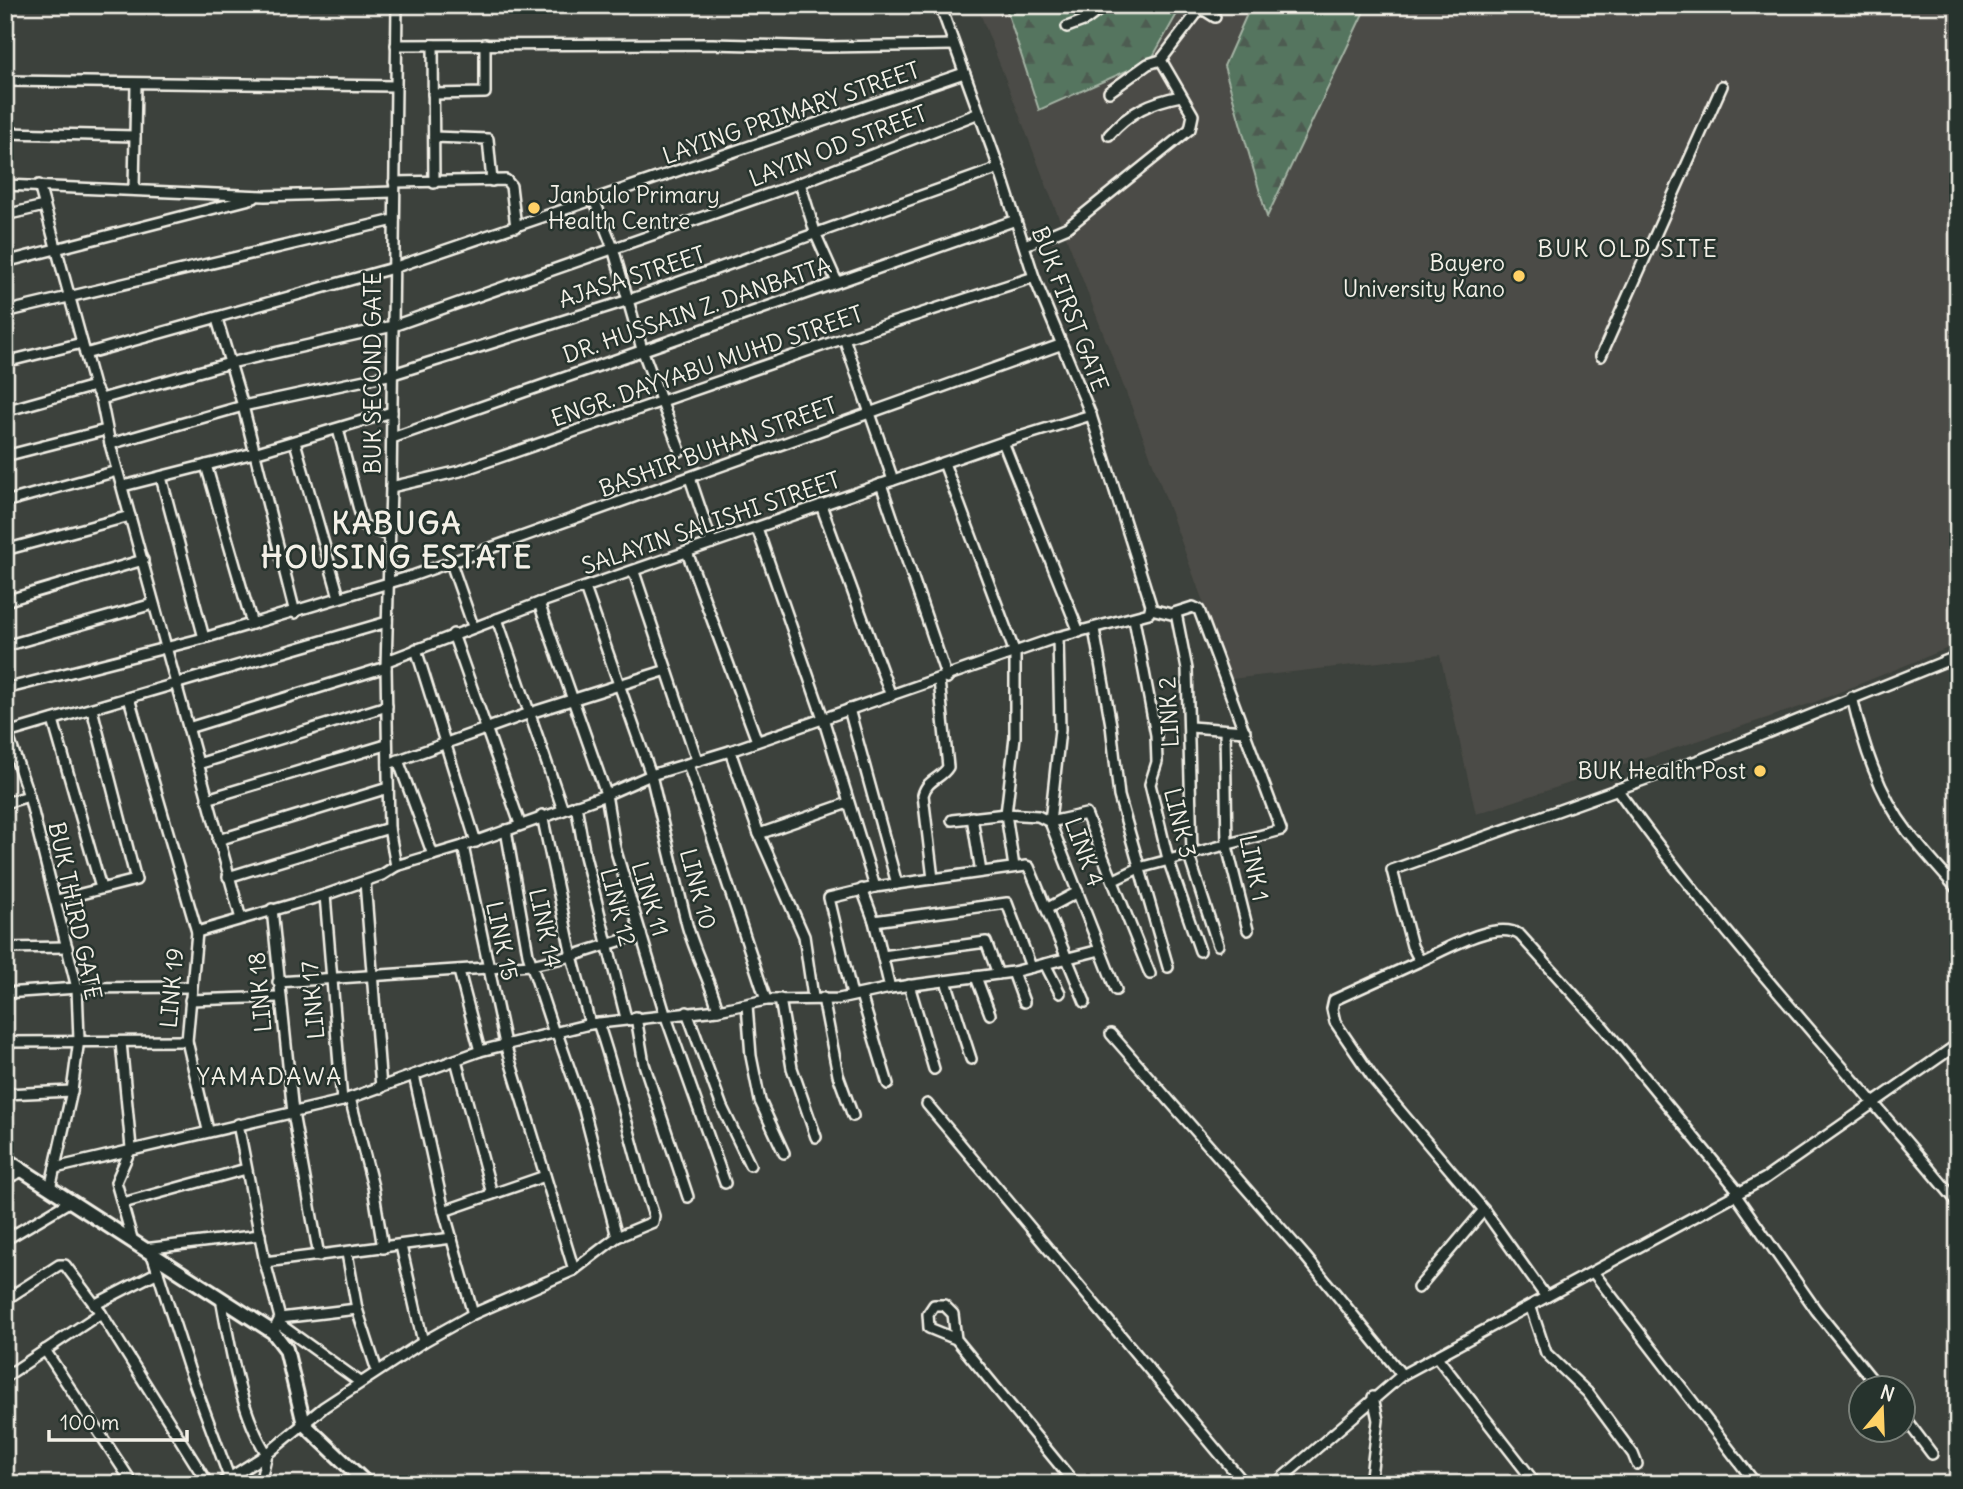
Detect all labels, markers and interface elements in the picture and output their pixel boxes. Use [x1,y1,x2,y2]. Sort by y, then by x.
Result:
street label: LAYING PRIMARY STREET [658,55,923,170]
street label: LAYIN OD STREET [745,98,931,193]
place label: Janbulo Primary Health Centre [548,180,720,235]
marker: Janbulo Primary Health Centre [526,200,542,216]
street label: BUK FIRST GATE [1026,222,1115,395]
district label: BUK OLD SITE [1537,233,1719,263]
street label: AJASA STREET [555,239,709,314]
place label: Bayero University Kano [1343,248,1505,303]
street label: DR. HUSSAIN Z. DANBATTA [559,250,835,369]
marker: Bayero University Kano [1511,268,1527,284]
street label: BUK SECOND GATE [358,272,387,474]
street label: ENGR. DAYYABU MUHD STREET [547,298,866,433]
street label: BASHIR BUHAN STREET [595,390,841,503]
street label: SALAYIN SALISHI STREET [578,465,844,580]
district label: KABUGA HOUSING ESTATE [261,504,533,576]
street label: LINK 2 [1152,676,1185,748]
place label: BUK Health Post [1578,756,1746,785]
marker: BUK Health Post [1752,763,1768,779]
street label: LINK 3 [1158,785,1203,861]
street label: LINK 4 [1059,813,1110,890]
street label: BUK THIRD GATE [42,819,109,1003]
street label: LINK 1 [1233,832,1276,904]
street label: LINK 10 [674,845,723,932]
street label: LINK 11 [625,858,676,940]
street label: LINK 12 [594,865,643,949]
street label: LINK 14 [523,885,568,970]
street label: LINK 15 [480,899,525,983]
street label: LINK 19 [154,947,189,1029]
street label: LINK 18 [242,951,277,1033]
street label: LINK 17 [295,960,330,1040]
district label: YAMADAWA [196,1061,344,1091]
north arrow [1848,1374,1918,1444]
text: N [1877,1379,1898,1406]
scale bar [49,1398,187,1442]
text: 100 m [60,1409,119,1436]

